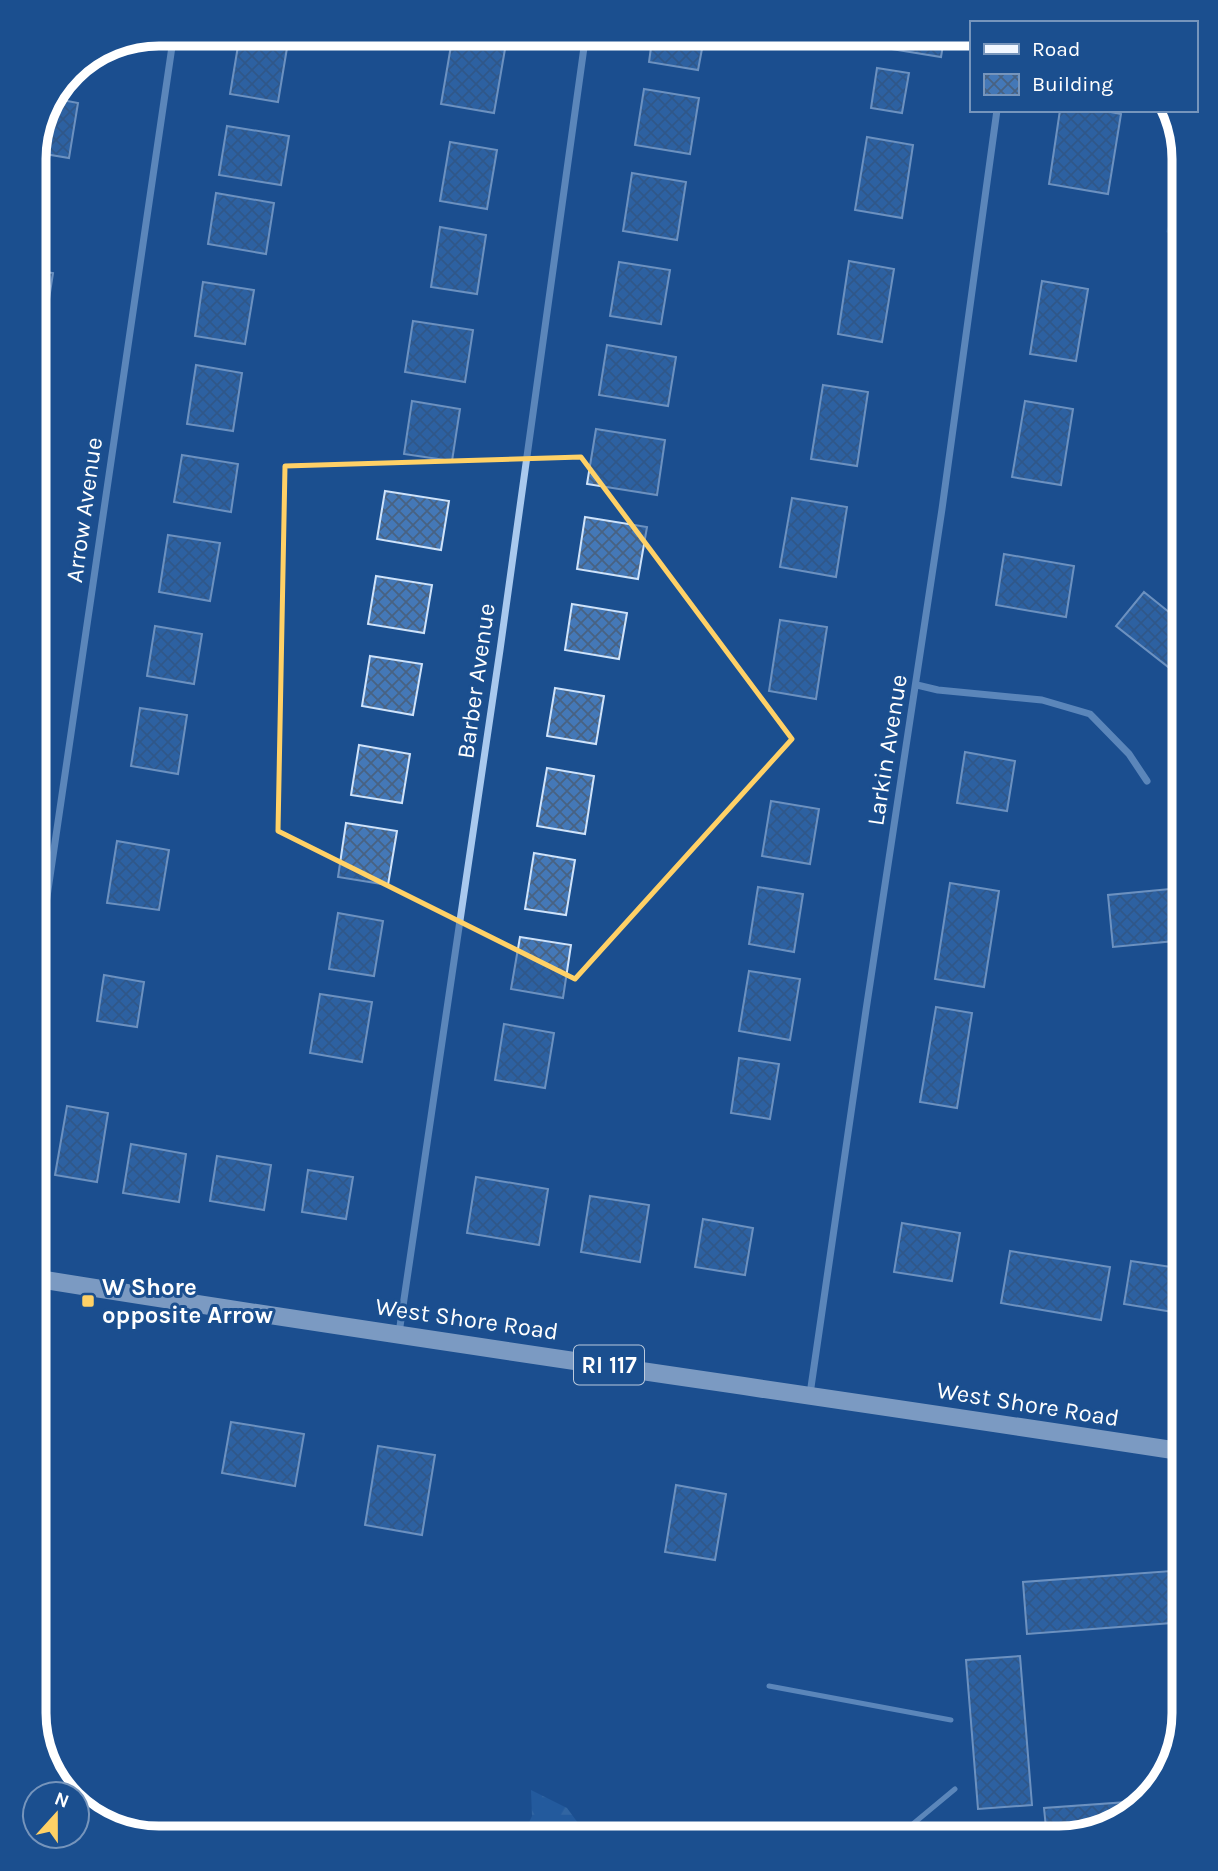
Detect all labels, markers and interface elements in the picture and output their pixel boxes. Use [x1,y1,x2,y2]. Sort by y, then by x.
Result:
legend [970,21,1197,112]
text: Road [1032,37,1080,61]
text: Building [1032,72,1113,96]
street label: Arrow Avenue [60,436,108,584]
street label: Barber Avenue [451,601,501,761]
street label: Larkin Avenue [861,672,913,828]
place label: W Shore opposite Arrow [102,1273,273,1329]
street label: West Shore Road [374,1292,560,1346]
marker: W Shore opposite Arrow [80,1293,96,1309]
road number: RI 117 [574,1346,644,1384]
street label: West Shore Road [935,1376,1121,1432]
north arrow [21,1780,91,1850]
text: N [51,1787,72,1813]

